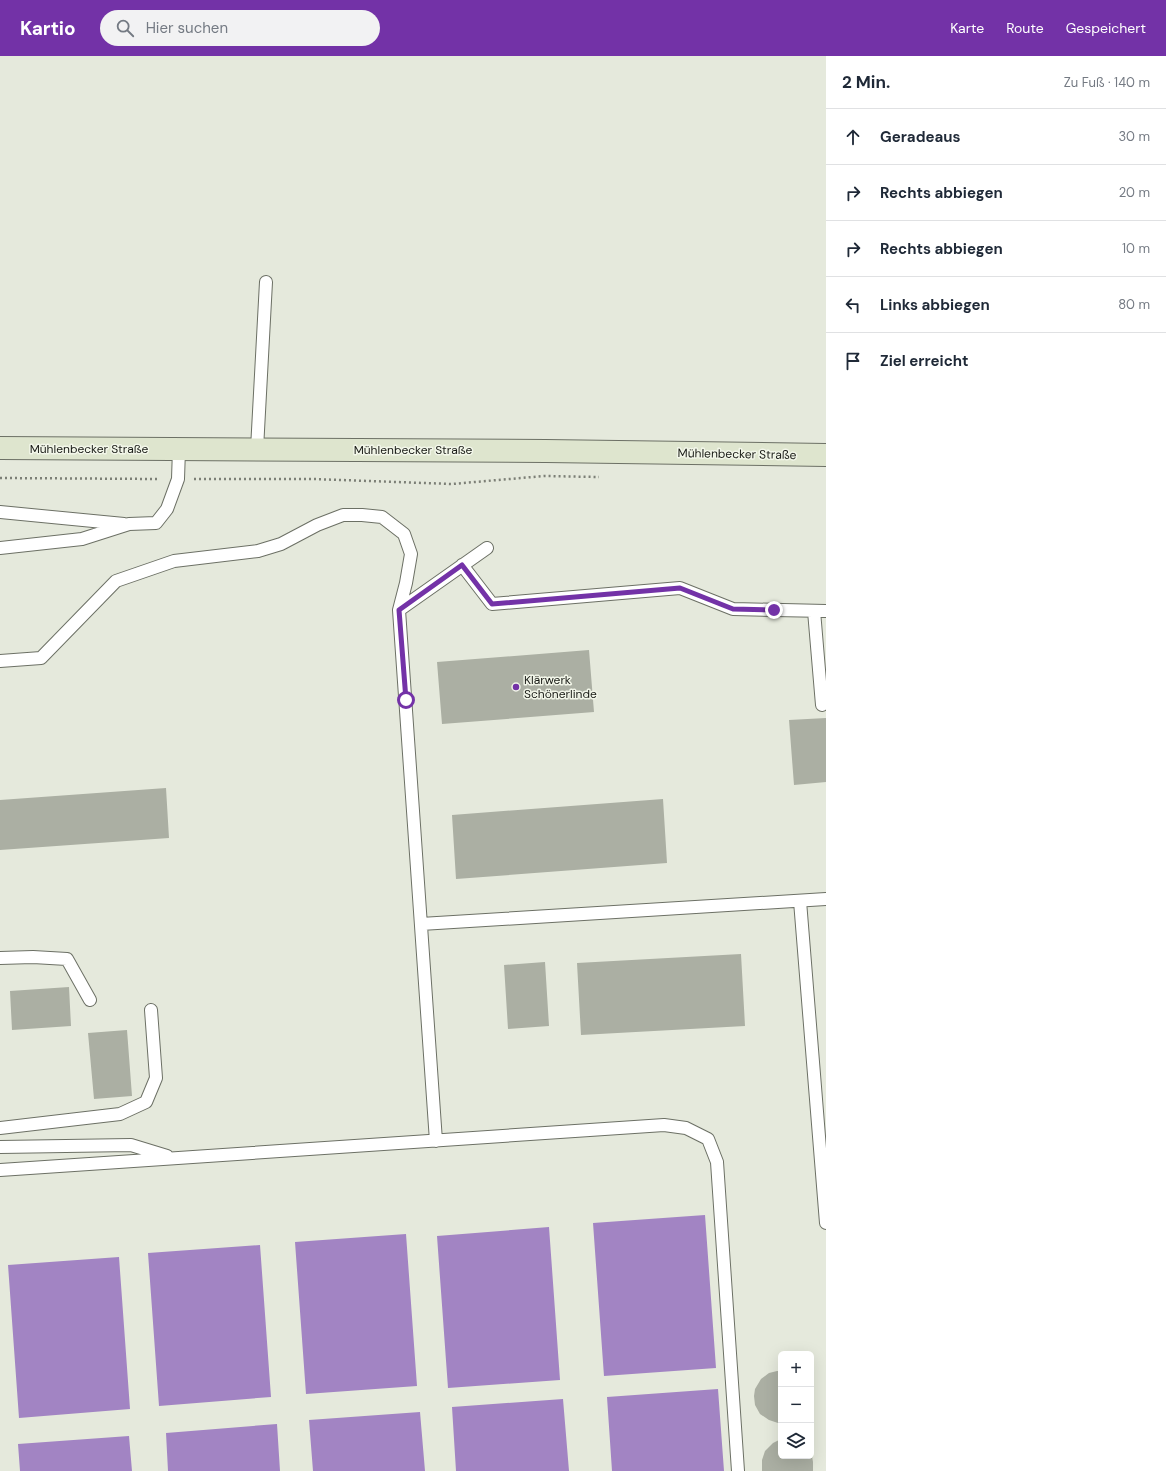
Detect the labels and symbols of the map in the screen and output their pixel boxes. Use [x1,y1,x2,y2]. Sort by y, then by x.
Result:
street label: Mühlenbecker Straße [30,441,149,457]
street label: Mühlenbecker Straße [354,442,473,458]
street label: Mühlenbecker Straße [678,445,797,463]
route end [765,601,783,619]
place label: Klärwerk Schönerlinde [524,672,597,702]
marker: Klärwerk Schönerlinde [511,682,521,692]
route start [397,691,415,709]

